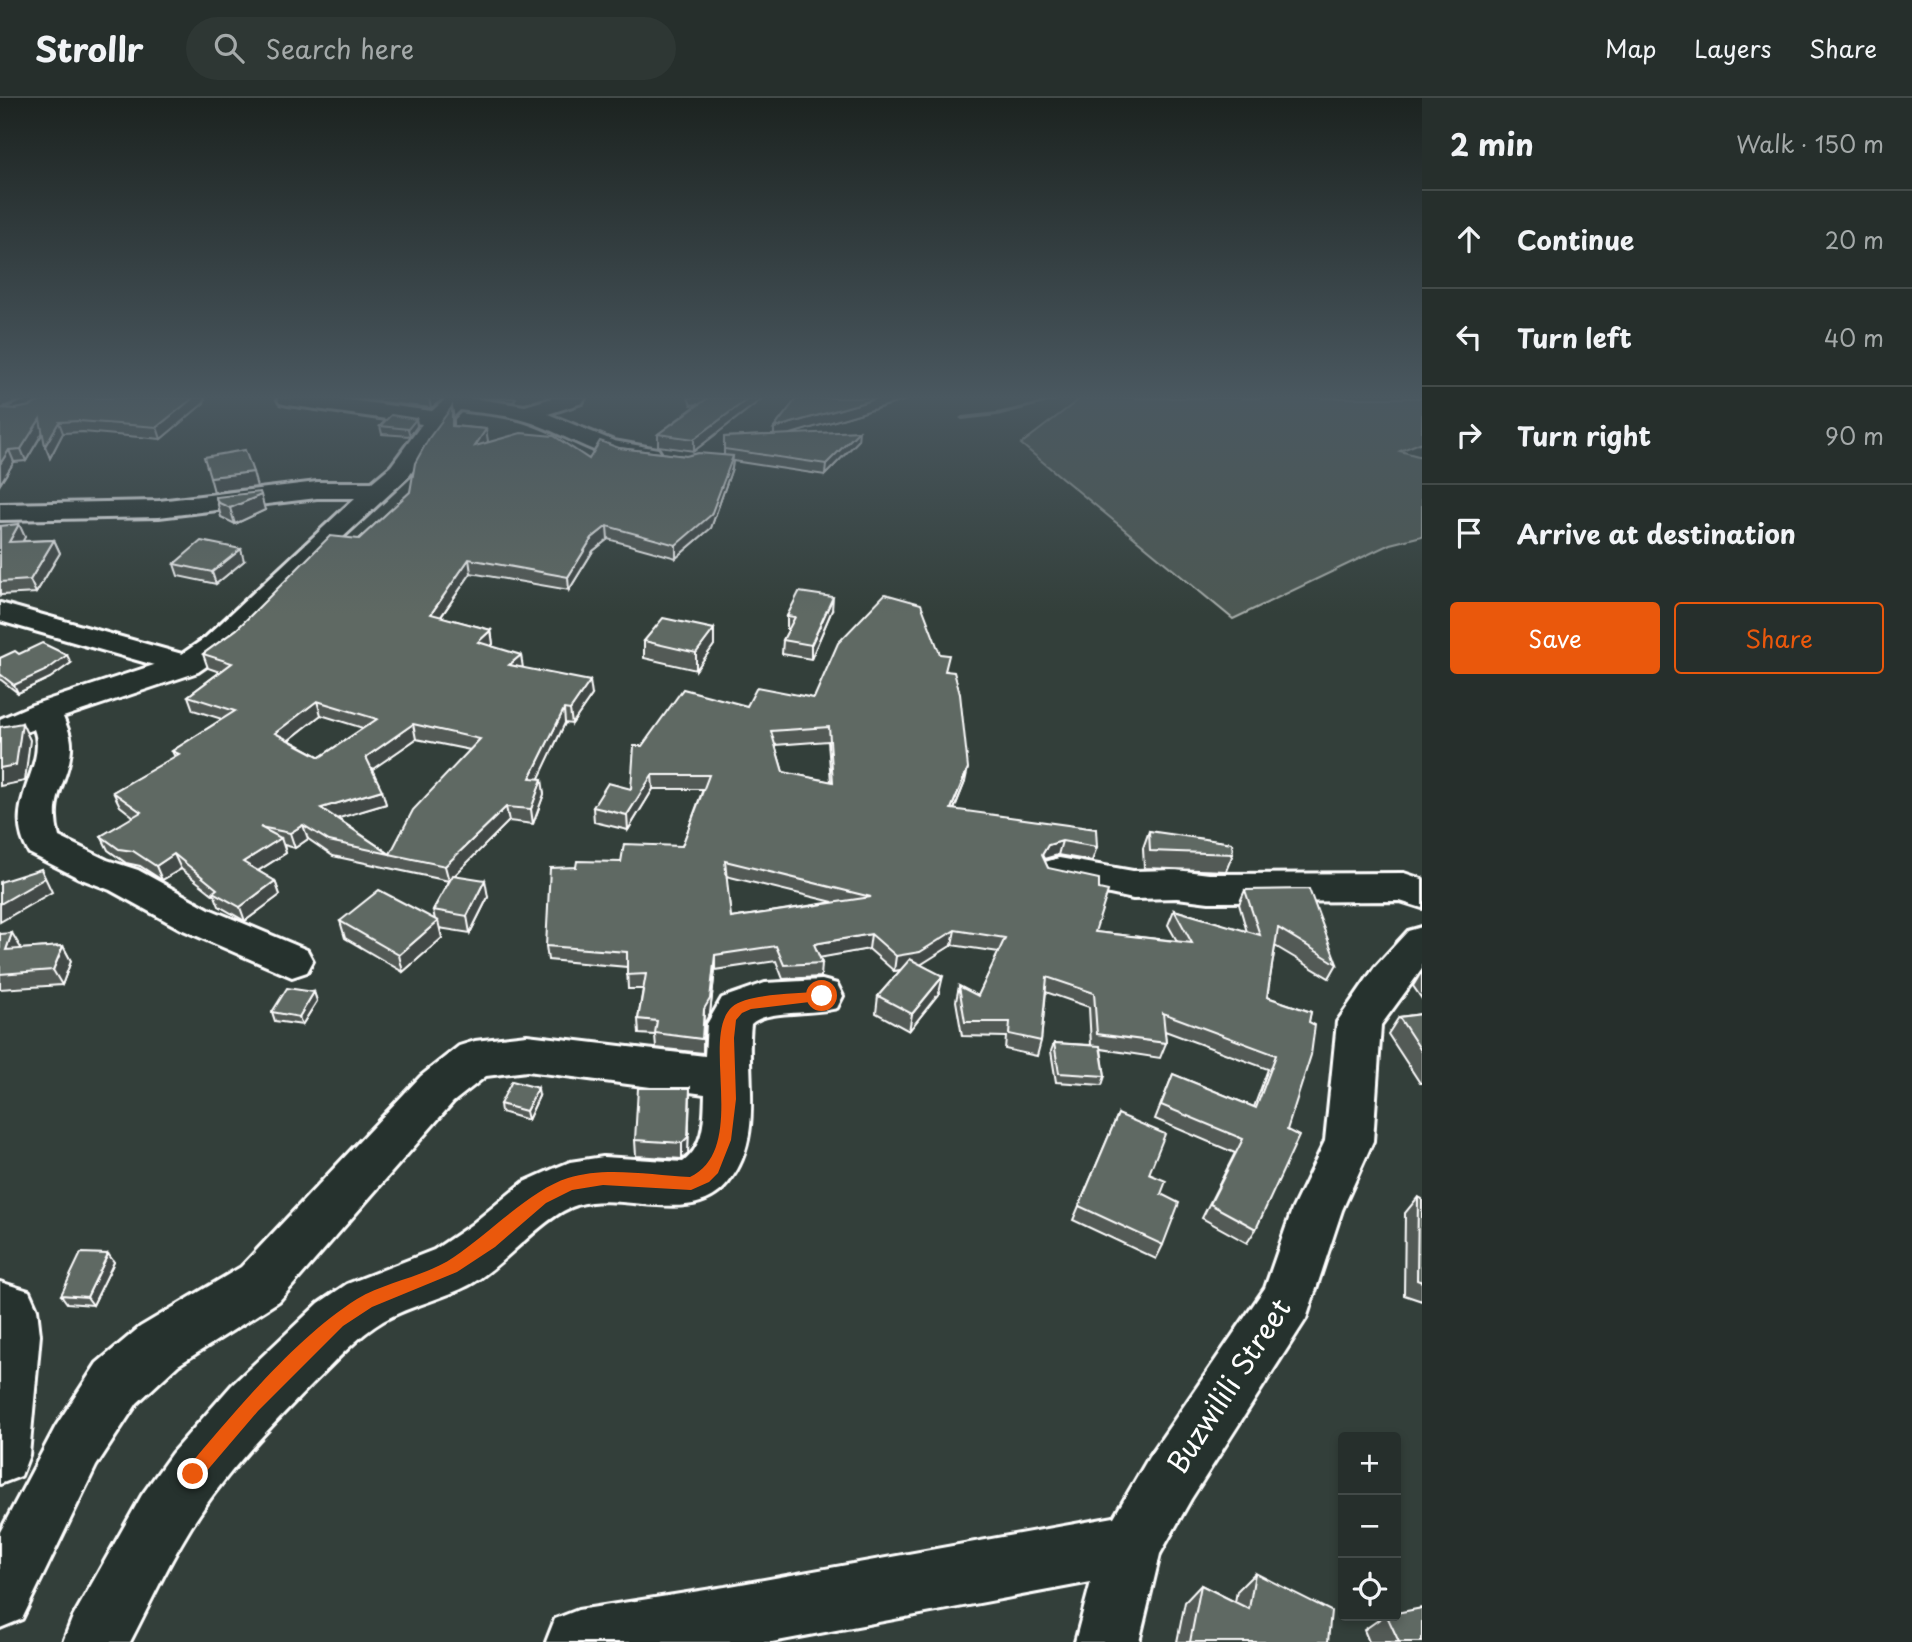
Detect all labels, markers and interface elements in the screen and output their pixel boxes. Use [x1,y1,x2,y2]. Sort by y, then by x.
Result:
search box [186,17,676,80]
text: Strollr [35,23,144,73]
icon: search [210,29,248,67]
text: Search here [266,29,414,68]
text: Map [1605,30,1656,66]
text: Layers [1694,30,1771,66]
text: Share [1809,30,1877,66]
text: 2 min [1450,121,1534,166]
text: Walk · 150 m [1736,126,1884,161]
icon: ahead [1450,220,1488,258]
text: Continue [1517,220,1634,259]
text: 20 m [1825,222,1884,257]
icon: left [1450,318,1488,356]
text: Turn left [1517,318,1632,357]
text: 40 m [1824,320,1884,355]
icon: right [1450,416,1488,454]
text: Turn right [1517,416,1651,455]
text: 90 m [1825,418,1884,453]
icon: arrive [1450,514,1488,552]
text: Arrive at destination [1517,514,1796,553]
button: Save [1450,602,1660,674]
button: Share [1674,602,1884,674]
route start [806,980,837,1011]
street label: Buzwilili Street [1155,1289,1301,1481]
map controls [1338,1432,1401,1621]
button: + [1338,1432,1401,1495]
route end [177,1458,208,1489]
button: − [1338,1495,1401,1558]
button: locate [1338,1558,1401,1621]

